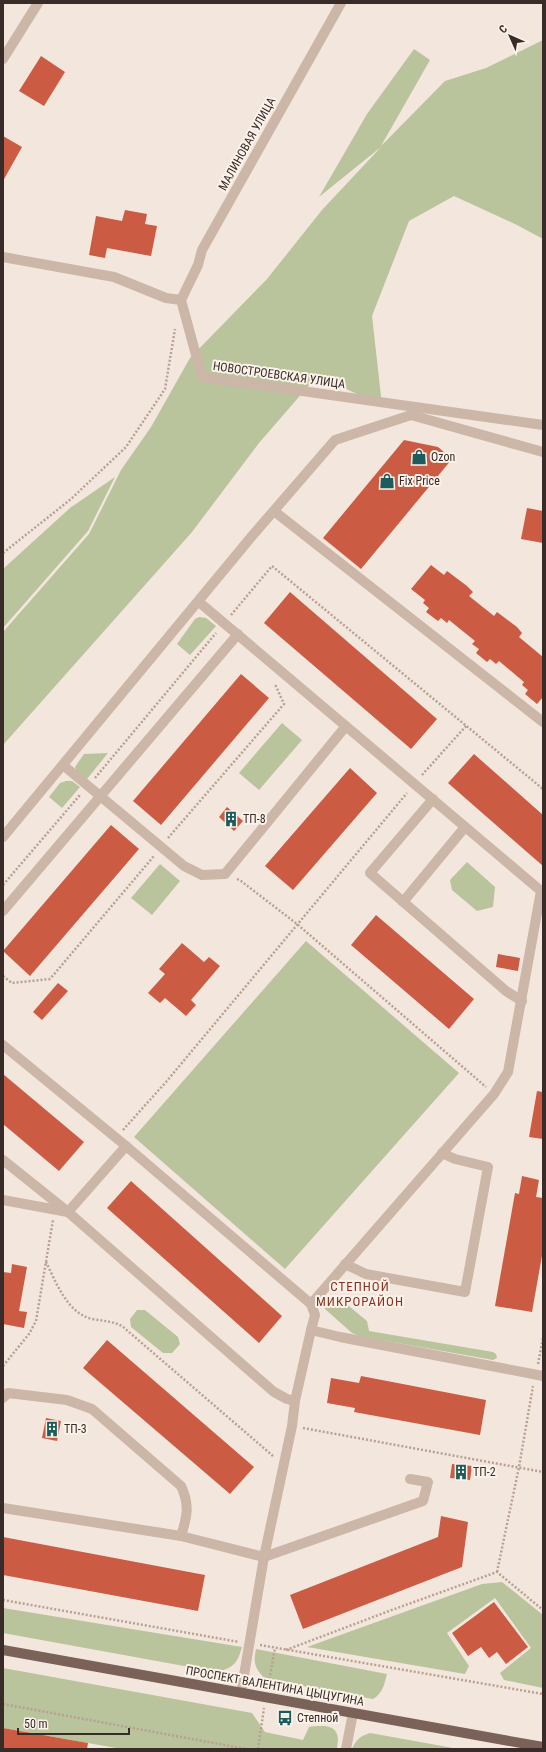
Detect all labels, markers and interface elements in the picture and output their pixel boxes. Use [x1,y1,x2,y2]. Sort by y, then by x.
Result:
north arrow [490,16,530,56]
text: С [496,22,510,36]
street label: МАЛИНОВАЯ УЛИЦА [216,95,278,193]
street label: НОВОСТРОЕВСКАЯ УЛИЦА [212,359,346,391]
shop icon: Ozon [410,448,428,466]
place label: Ozon [431,450,455,464]
shop icon: Fix Price [378,472,396,490]
place label: Fix Price [399,474,440,488]
building icon: ТП-8 [222,810,240,828]
place label: ТП-8 [243,812,266,826]
district label: СТЕПНОЙ МИКРОРАЙОН [316,1279,404,1309]
building icon: ТП-3 [43,1420,61,1438]
place label: ТП-3 [64,1422,87,1436]
building icon: ТП-2 [452,1463,470,1481]
place label: ТП-2 [473,1465,496,1479]
street label: ПРОСПЕКТ ВАЛЕНТИНА ЦЫЦУГИНА [185,1663,365,1709]
bus stop icon: Степной [276,1709,294,1727]
scale bar [18,1710,129,1736]
place label: Степной [297,1711,338,1725]
text: 50 m [24,1717,48,1731]

